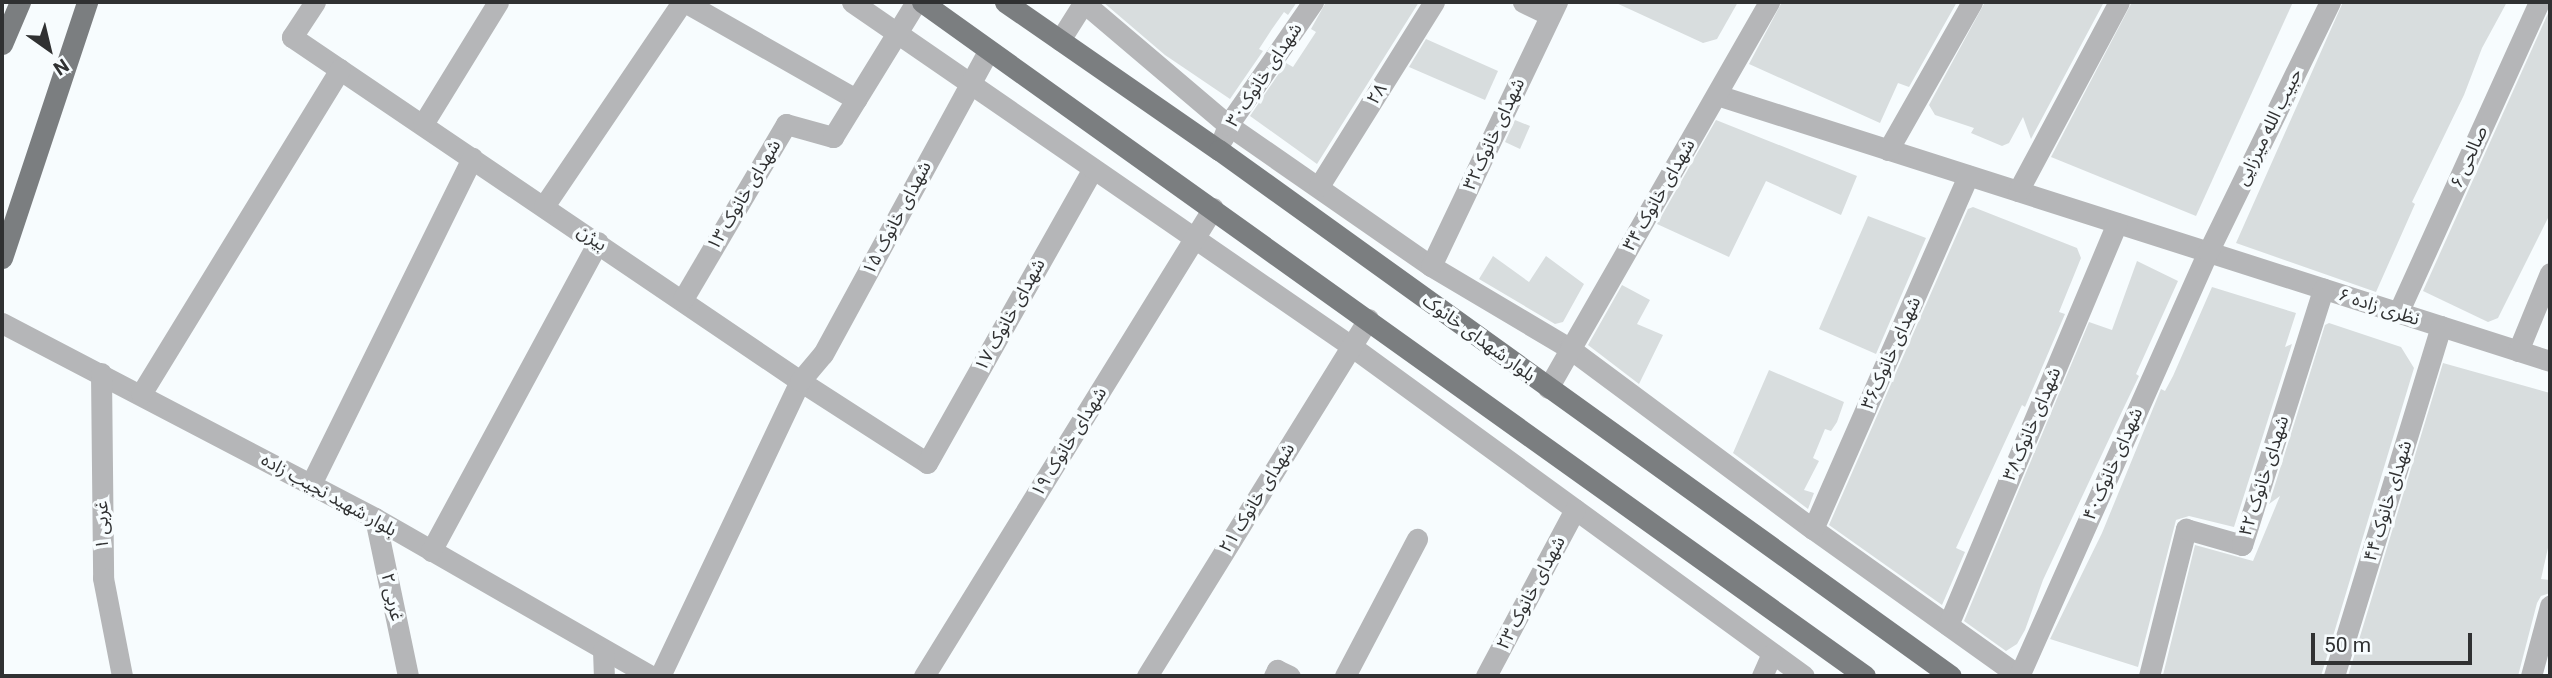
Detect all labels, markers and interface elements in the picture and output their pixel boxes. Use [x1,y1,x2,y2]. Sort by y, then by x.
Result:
north arrow [14,14,84,84]
street label: شهدای خانوک۳۰ [1221,19,1307,131]
text: N [49,54,73,80]
street label: حبیب الله میرزایی [2231,65,2307,189]
street label: شهدای خانوک۳۲ [1459,75,1529,193]
street label: ۲۸ [1362,80,1392,108]
street label: ۶ صالحی [2446,123,2492,191]
street label: ۳۴ شهدای خانوک [1618,135,1700,255]
street label: شهدای خانوک ۱۳ [702,136,786,254]
street label: شهدای خانوک ۱۵ [858,158,936,278]
street label: بیژن [573,220,611,256]
street label: شهدای خانوک ۱۷ [970,255,1050,375]
street label: نظری زاده ۶ [2336,284,2422,330]
street label: بلوار شهدای خانوک [1418,290,1540,386]
street label: شهدای خانوک۳۶ [1857,293,1925,413]
street label: شهدای خانوک۳۸ [1998,364,2066,484]
street label: شهدای خانوک ۱۹ [1027,383,1111,501]
street label: شهدای خانوک۴۰ [2079,404,2147,524]
street label: شهدای خانوک ۴۲ [2234,413,2294,539]
street label: ۴۴ شهدای خانوک [2359,438,2417,564]
street label: شهدای خانوک ۲۱ [1215,439,1299,557]
street label: بلوار شهید نجیب زاده [257,449,401,541]
street label: غربی ۱ [91,501,113,549]
street label: شهدای خانوک ۲۳ [1492,533,1570,653]
street label: غربی ۲ [376,571,408,623]
scale bar [2314,618,2475,662]
text: 50 m [2324,633,2371,657]

